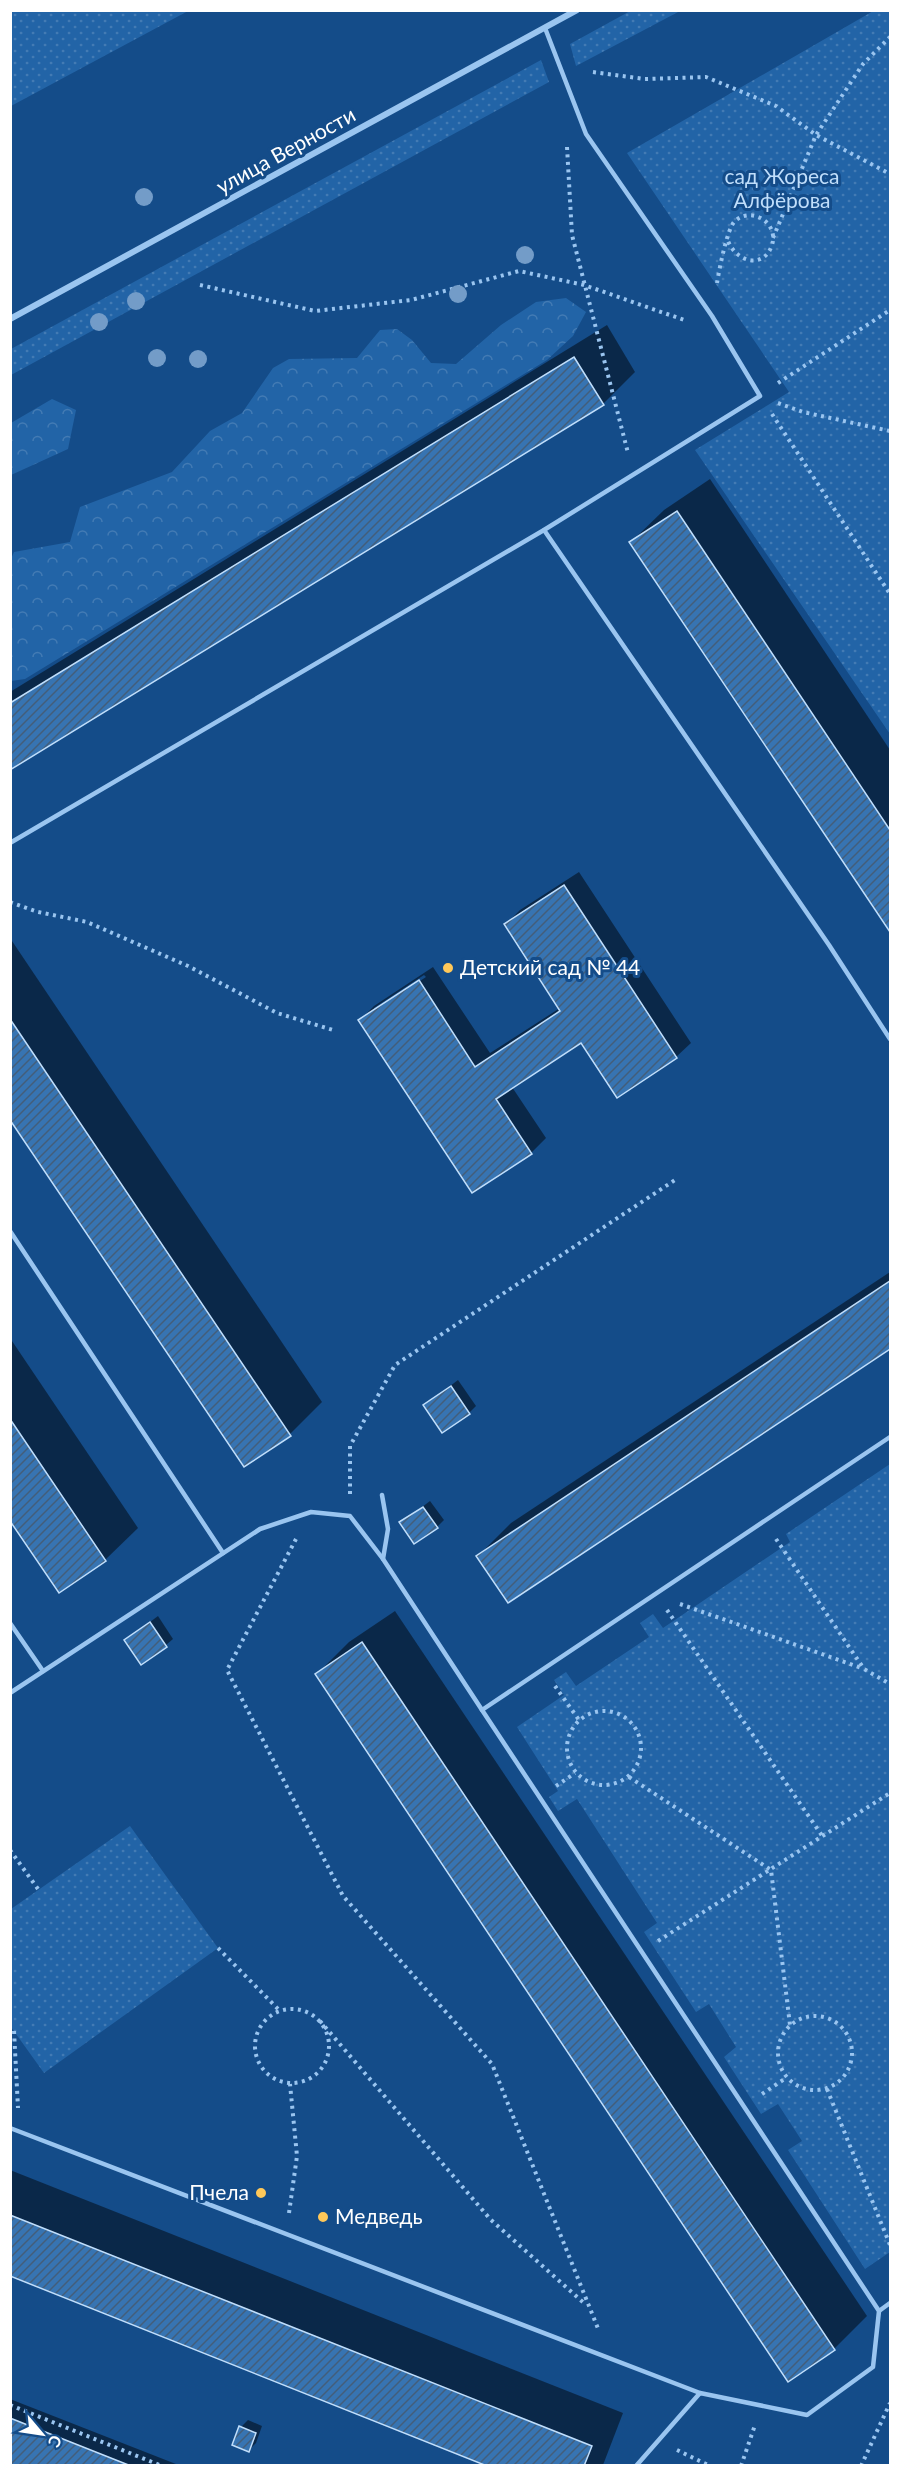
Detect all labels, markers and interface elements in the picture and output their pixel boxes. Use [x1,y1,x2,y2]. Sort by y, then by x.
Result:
street label: улица Верности [211,101,359,198]
park label: сад Жореса Алфёрова [724,163,840,212]
place label: Детский сад № 44 [460,954,640,979]
marker: Детский сад № 44 [441,961,455,975]
place label: Пчела [189,2179,249,2204]
marker: Пчела [254,2186,268,2200]
place label: Медведь [335,2203,423,2228]
marker: Медведь [316,2210,330,2224]
north arrow [12,2404,72,2464]
text: С [44,2432,66,2451]

